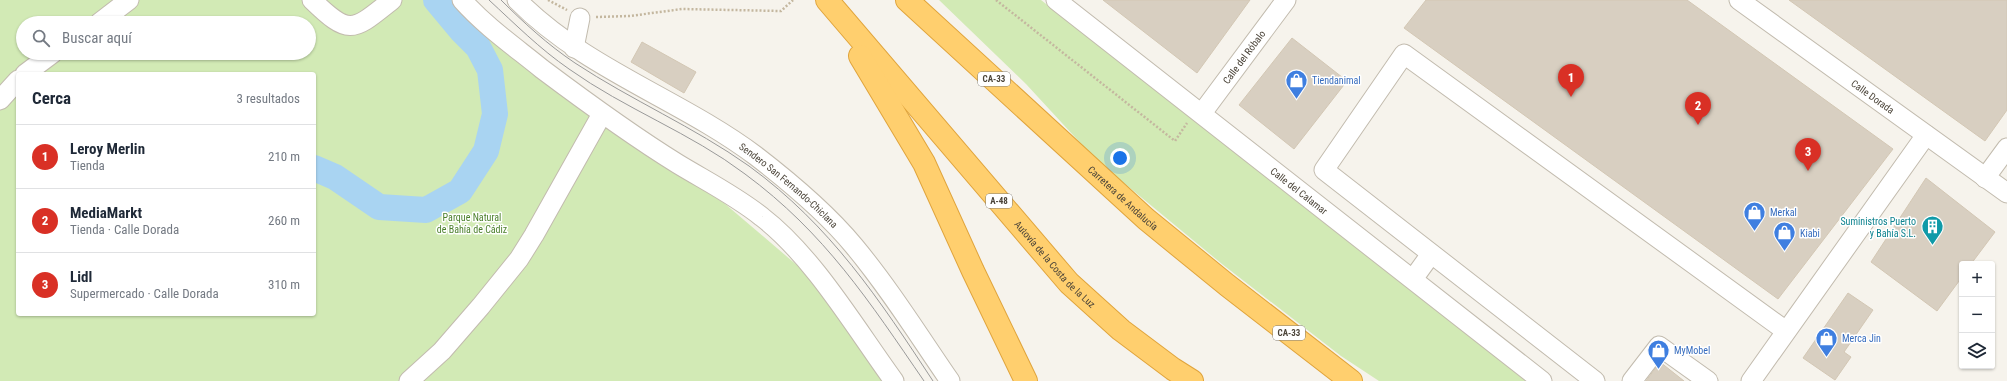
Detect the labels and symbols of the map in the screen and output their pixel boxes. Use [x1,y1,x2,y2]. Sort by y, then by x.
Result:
street label: Calle del Róbalo [1221,28,1268,86]
pin: 1 [1558,64,1584,97]
shop icon: Tiendanimal [1283,67,1309,100]
road number: CA-33 [978,72,1010,86]
place label: Tiendanimal [1312,75,1361,86]
street label: Calle Dorada [1849,78,1896,116]
pin: 2 [1685,92,1711,125]
pin: 3 [1795,138,1821,171]
street label: Sendero San Fernando-Chiclana [737,141,840,230]
your location [1110,148,1130,168]
street label: Carretera de Andalucía [1086,164,1160,233]
street label: Calle del Calamar [1268,165,1330,217]
road number: A-48 [986,194,1012,208]
shop icon: Merkal [1742,199,1768,232]
place label: Merkal [1770,207,1797,218]
park label: Parque Natural de Bahía de Cádiz [437,212,507,235]
building icon: Suministros Puerto y Bahía S.L. [1919,214,1945,247]
place label: Suministros Puerto y Bahía S.L. [1840,216,1916,239]
street label: Autovía de la Costa de la Luz [1012,219,1097,310]
shop icon: Kiabi [1771,220,1797,253]
place label: Kiabi [1800,228,1820,239]
shop icon: Merca Jin [1814,325,1840,358]
road number: CA-33 [1273,326,1305,340]
place label: Merca Jin [1842,333,1881,344]
shop icon: MyMobel [1645,337,1671,370]
place label: MyMobel [1674,345,1710,356]

